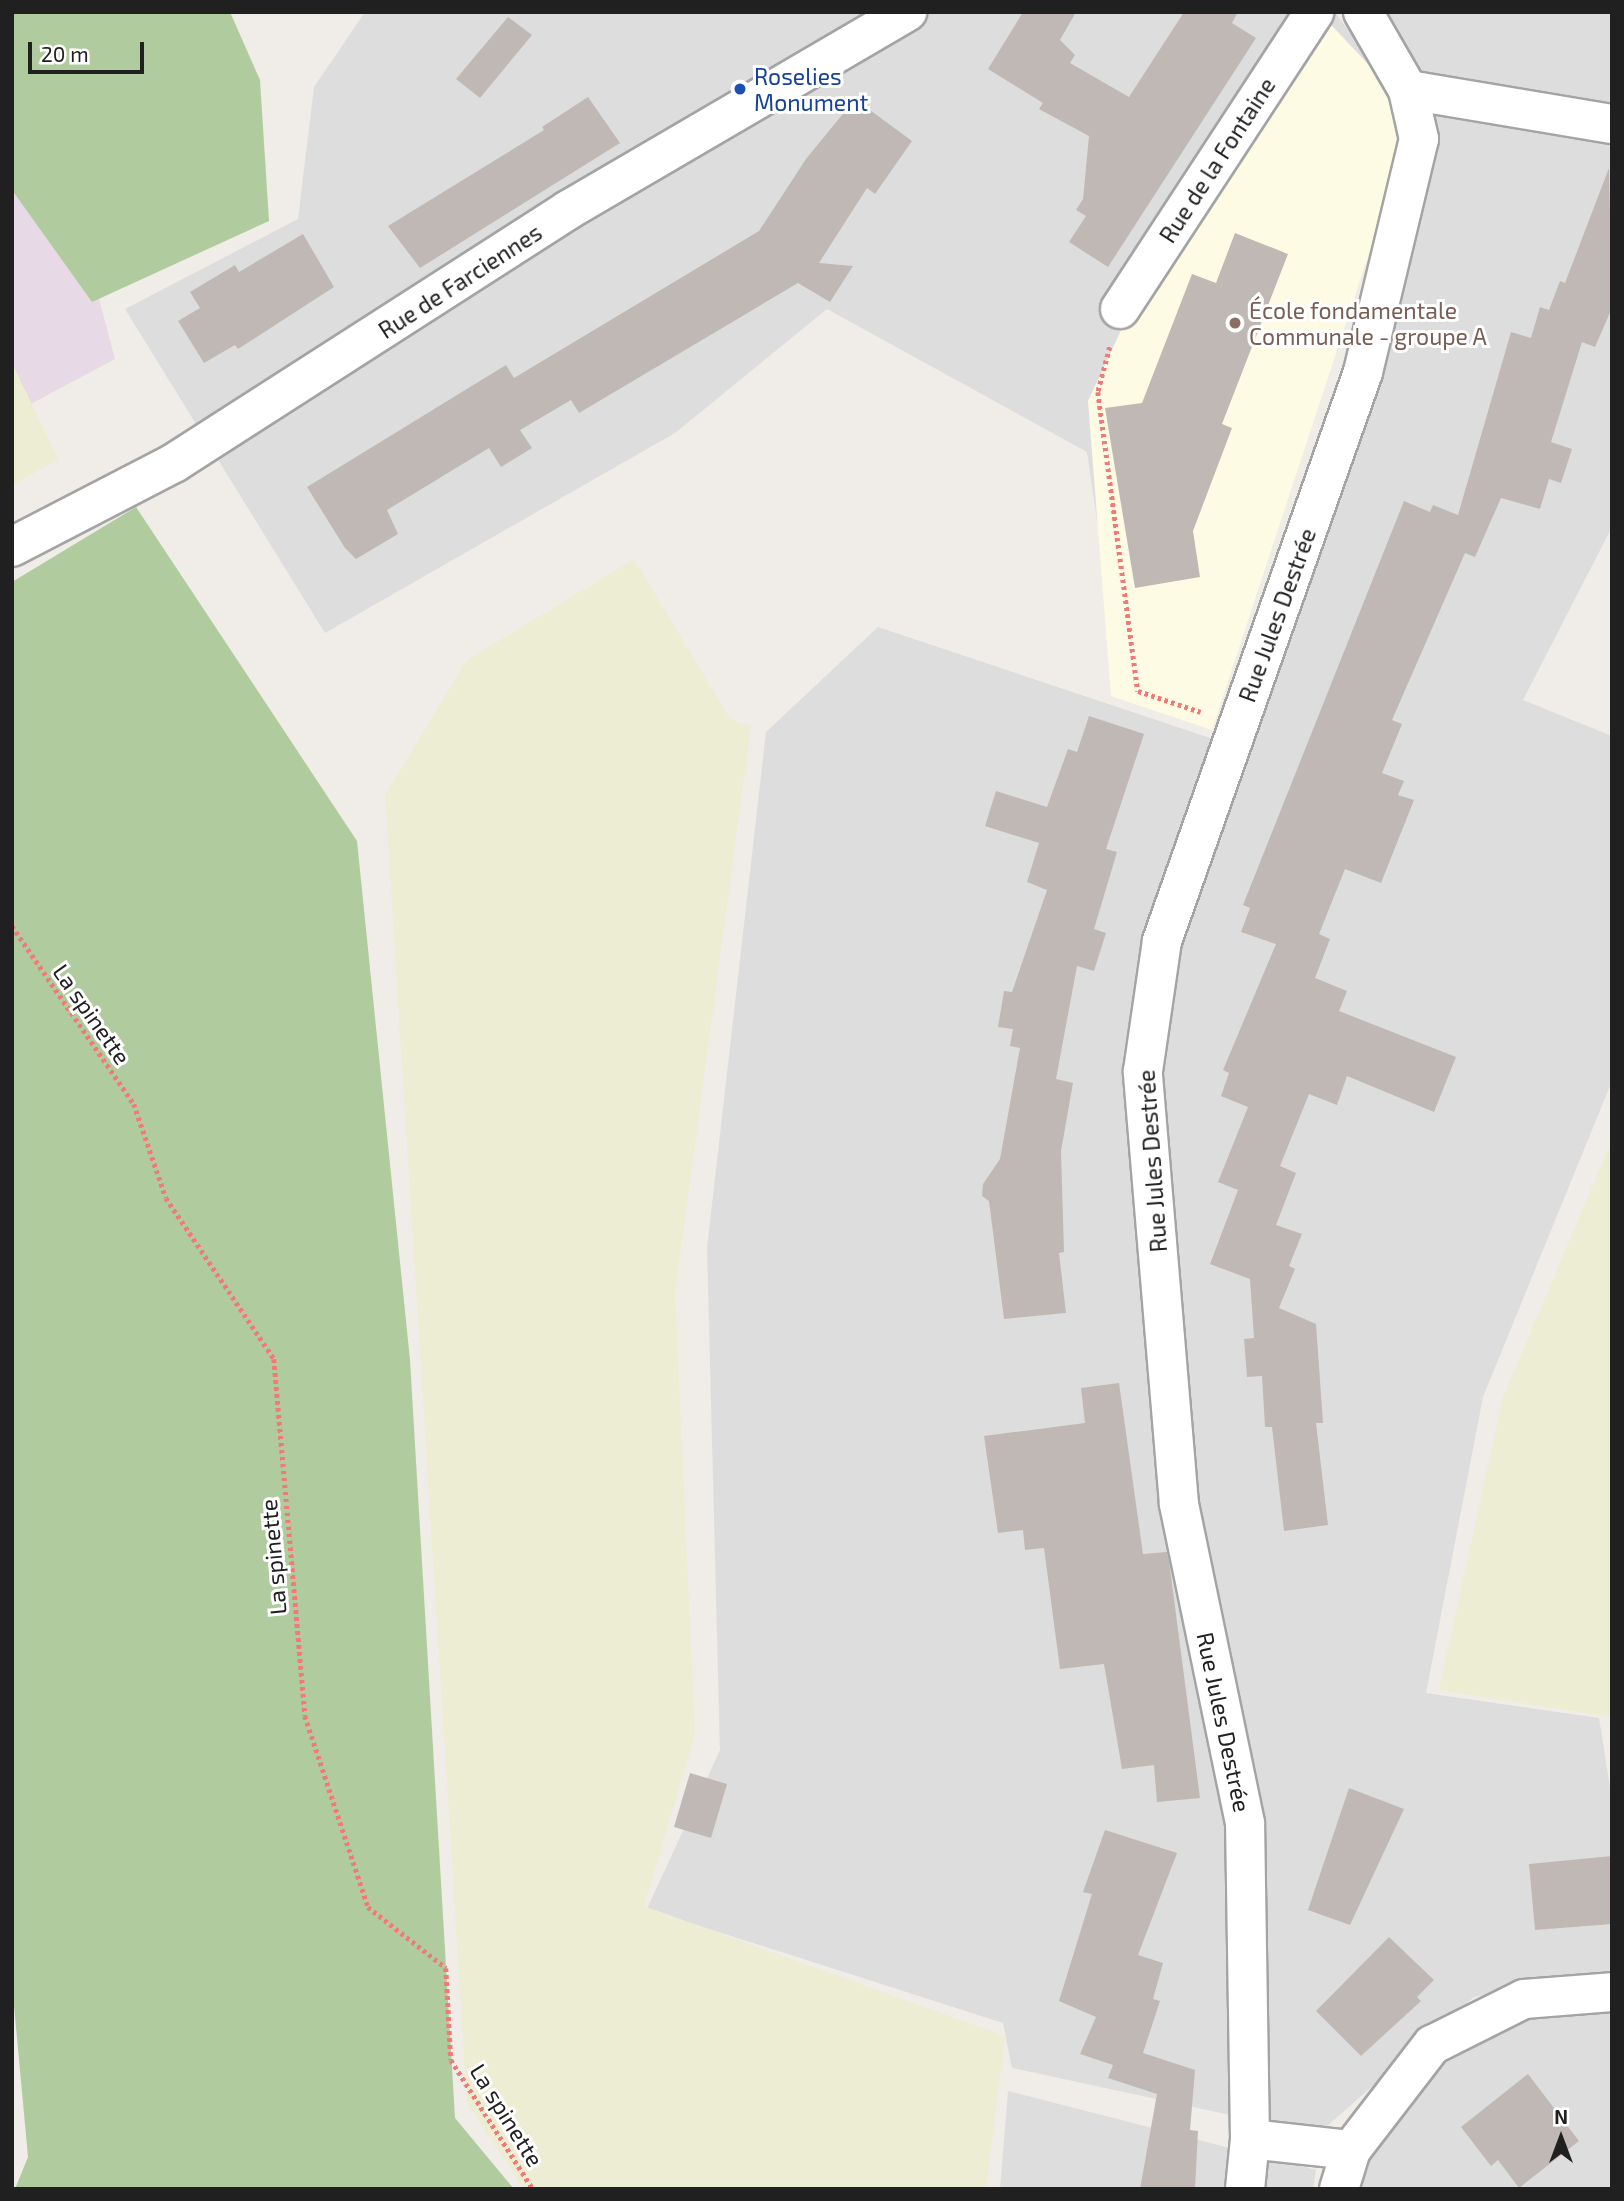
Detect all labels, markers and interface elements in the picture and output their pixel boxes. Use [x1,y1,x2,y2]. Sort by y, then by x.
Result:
scale bar [32,28,147,72]
text: 20 m [41,41,89,66]
place label: Roselies Monument [754,62,868,116]
street label: Rue de la Fontaine [1153,72,1281,248]
marker: Roselies Monument [732,81,748,97]
street label: Rue de Farciennes [373,218,547,344]
place label: École fondamentale Communale - groupe A [1249,296,1487,350]
marker: École fondamentale Communale - groupe A [1227,315,1243,331]
street label: Rue Jules Destrée [1233,524,1321,706]
street label: La spinette [47,959,137,1069]
street label: Rue Jules Destrée [1132,1069,1172,1253]
street label: La spinette [254,1498,292,1616]
street label: Rue Jules Destrée [1191,1629,1257,1815]
street label: La spinette [465,2059,549,2171]
north arrow [1526,2103,1596,2173]
text: N [1554,2105,1568,2128]

